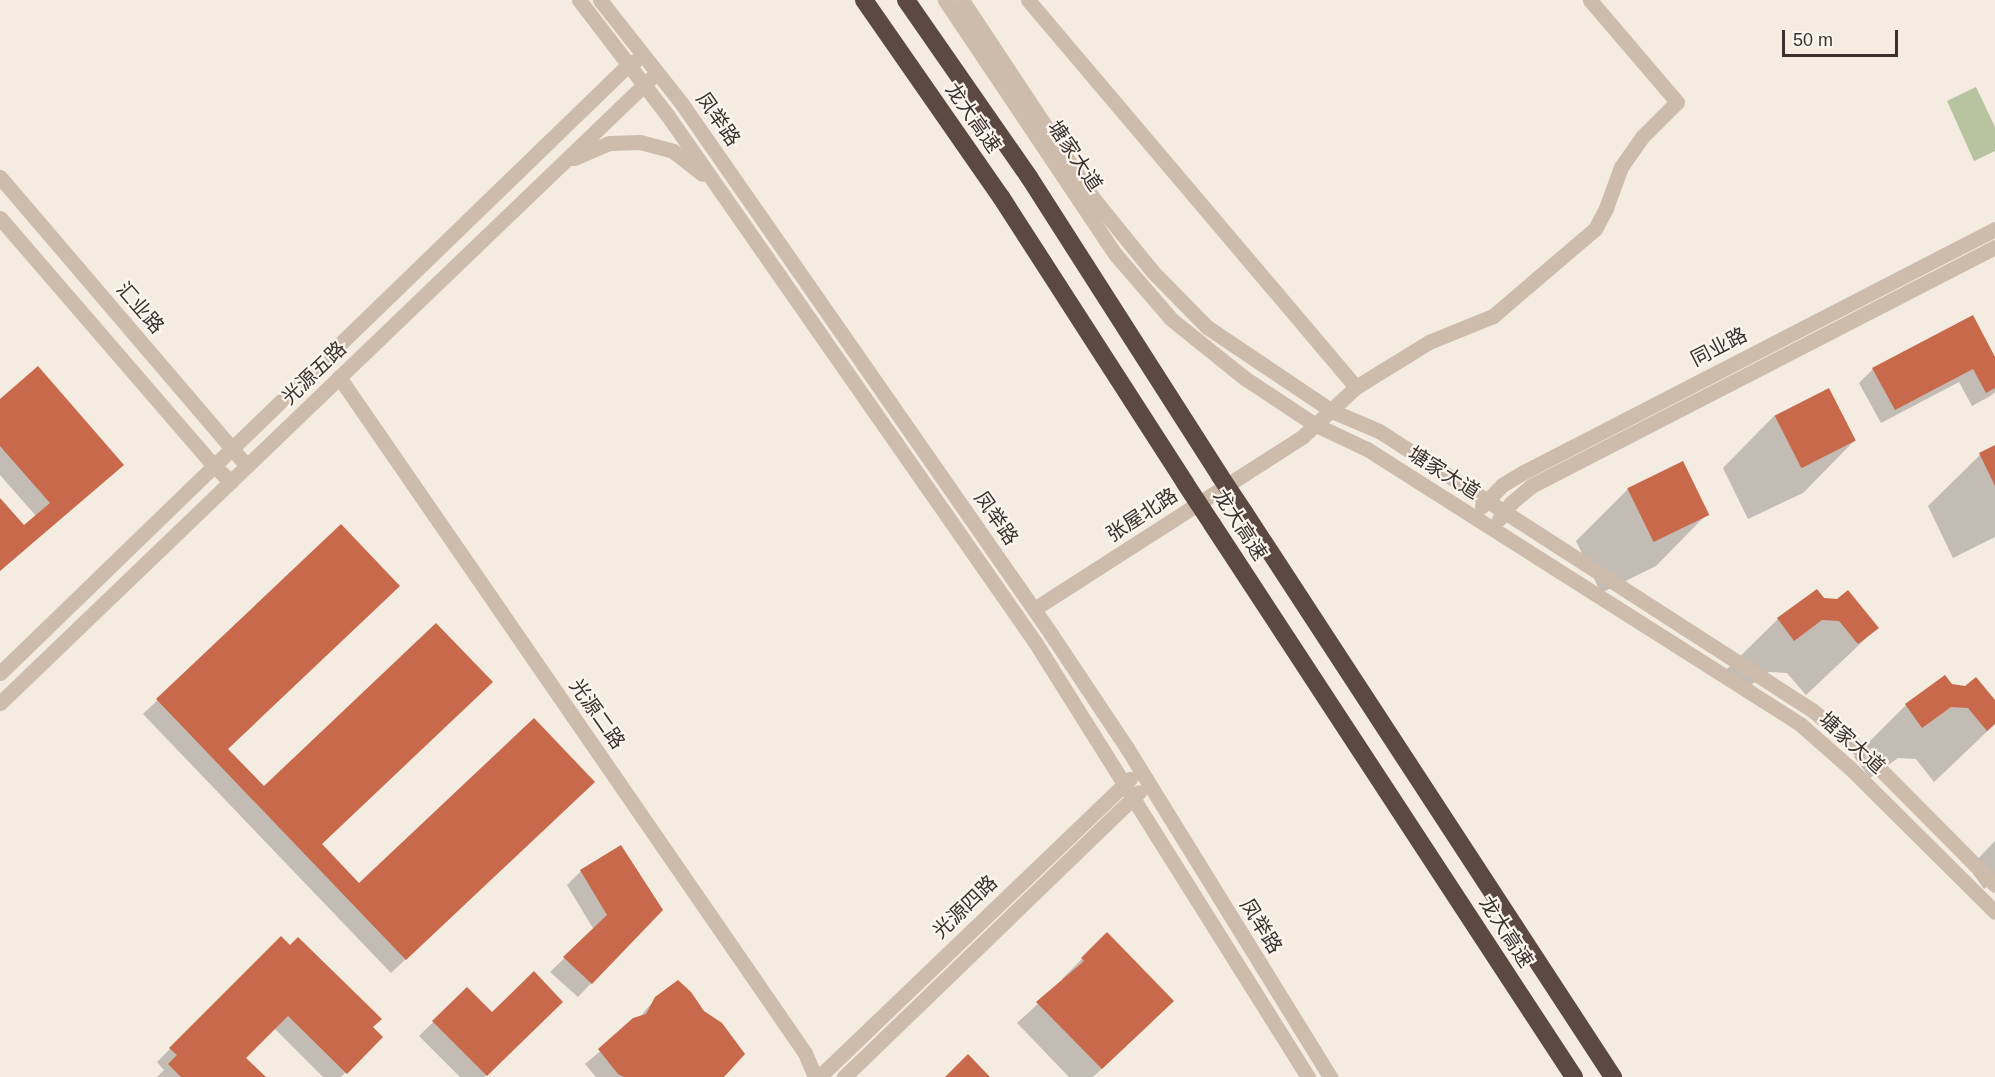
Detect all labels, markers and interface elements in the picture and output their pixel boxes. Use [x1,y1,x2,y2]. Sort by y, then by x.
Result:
scale bar [1785,18,1900,56]
text: 50 m [1793,30,1833,50]
street label: 龙大高速 [940,78,1006,158]
street label: 凤举路 [691,88,745,150]
street label: 塘家大道 [1043,116,1107,196]
street label: 汇业路 [111,277,169,339]
street label: 同业路 [1687,323,1751,371]
street label: 光源五路 [277,337,351,409]
street label: 塘家大道 [1404,442,1484,504]
street label: 张屋北路 [1102,483,1182,547]
street label: 龙大高速 [1208,485,1272,565]
street label: 凤举路 [969,487,1023,549]
street label: 光源二路 [564,674,630,754]
street label: 塘家大道 [1814,707,1890,779]
street label: 光源四路 [928,871,1002,943]
street label: 龙大高速 [1474,892,1538,972]
street label: 凤举路 [1235,894,1287,958]

